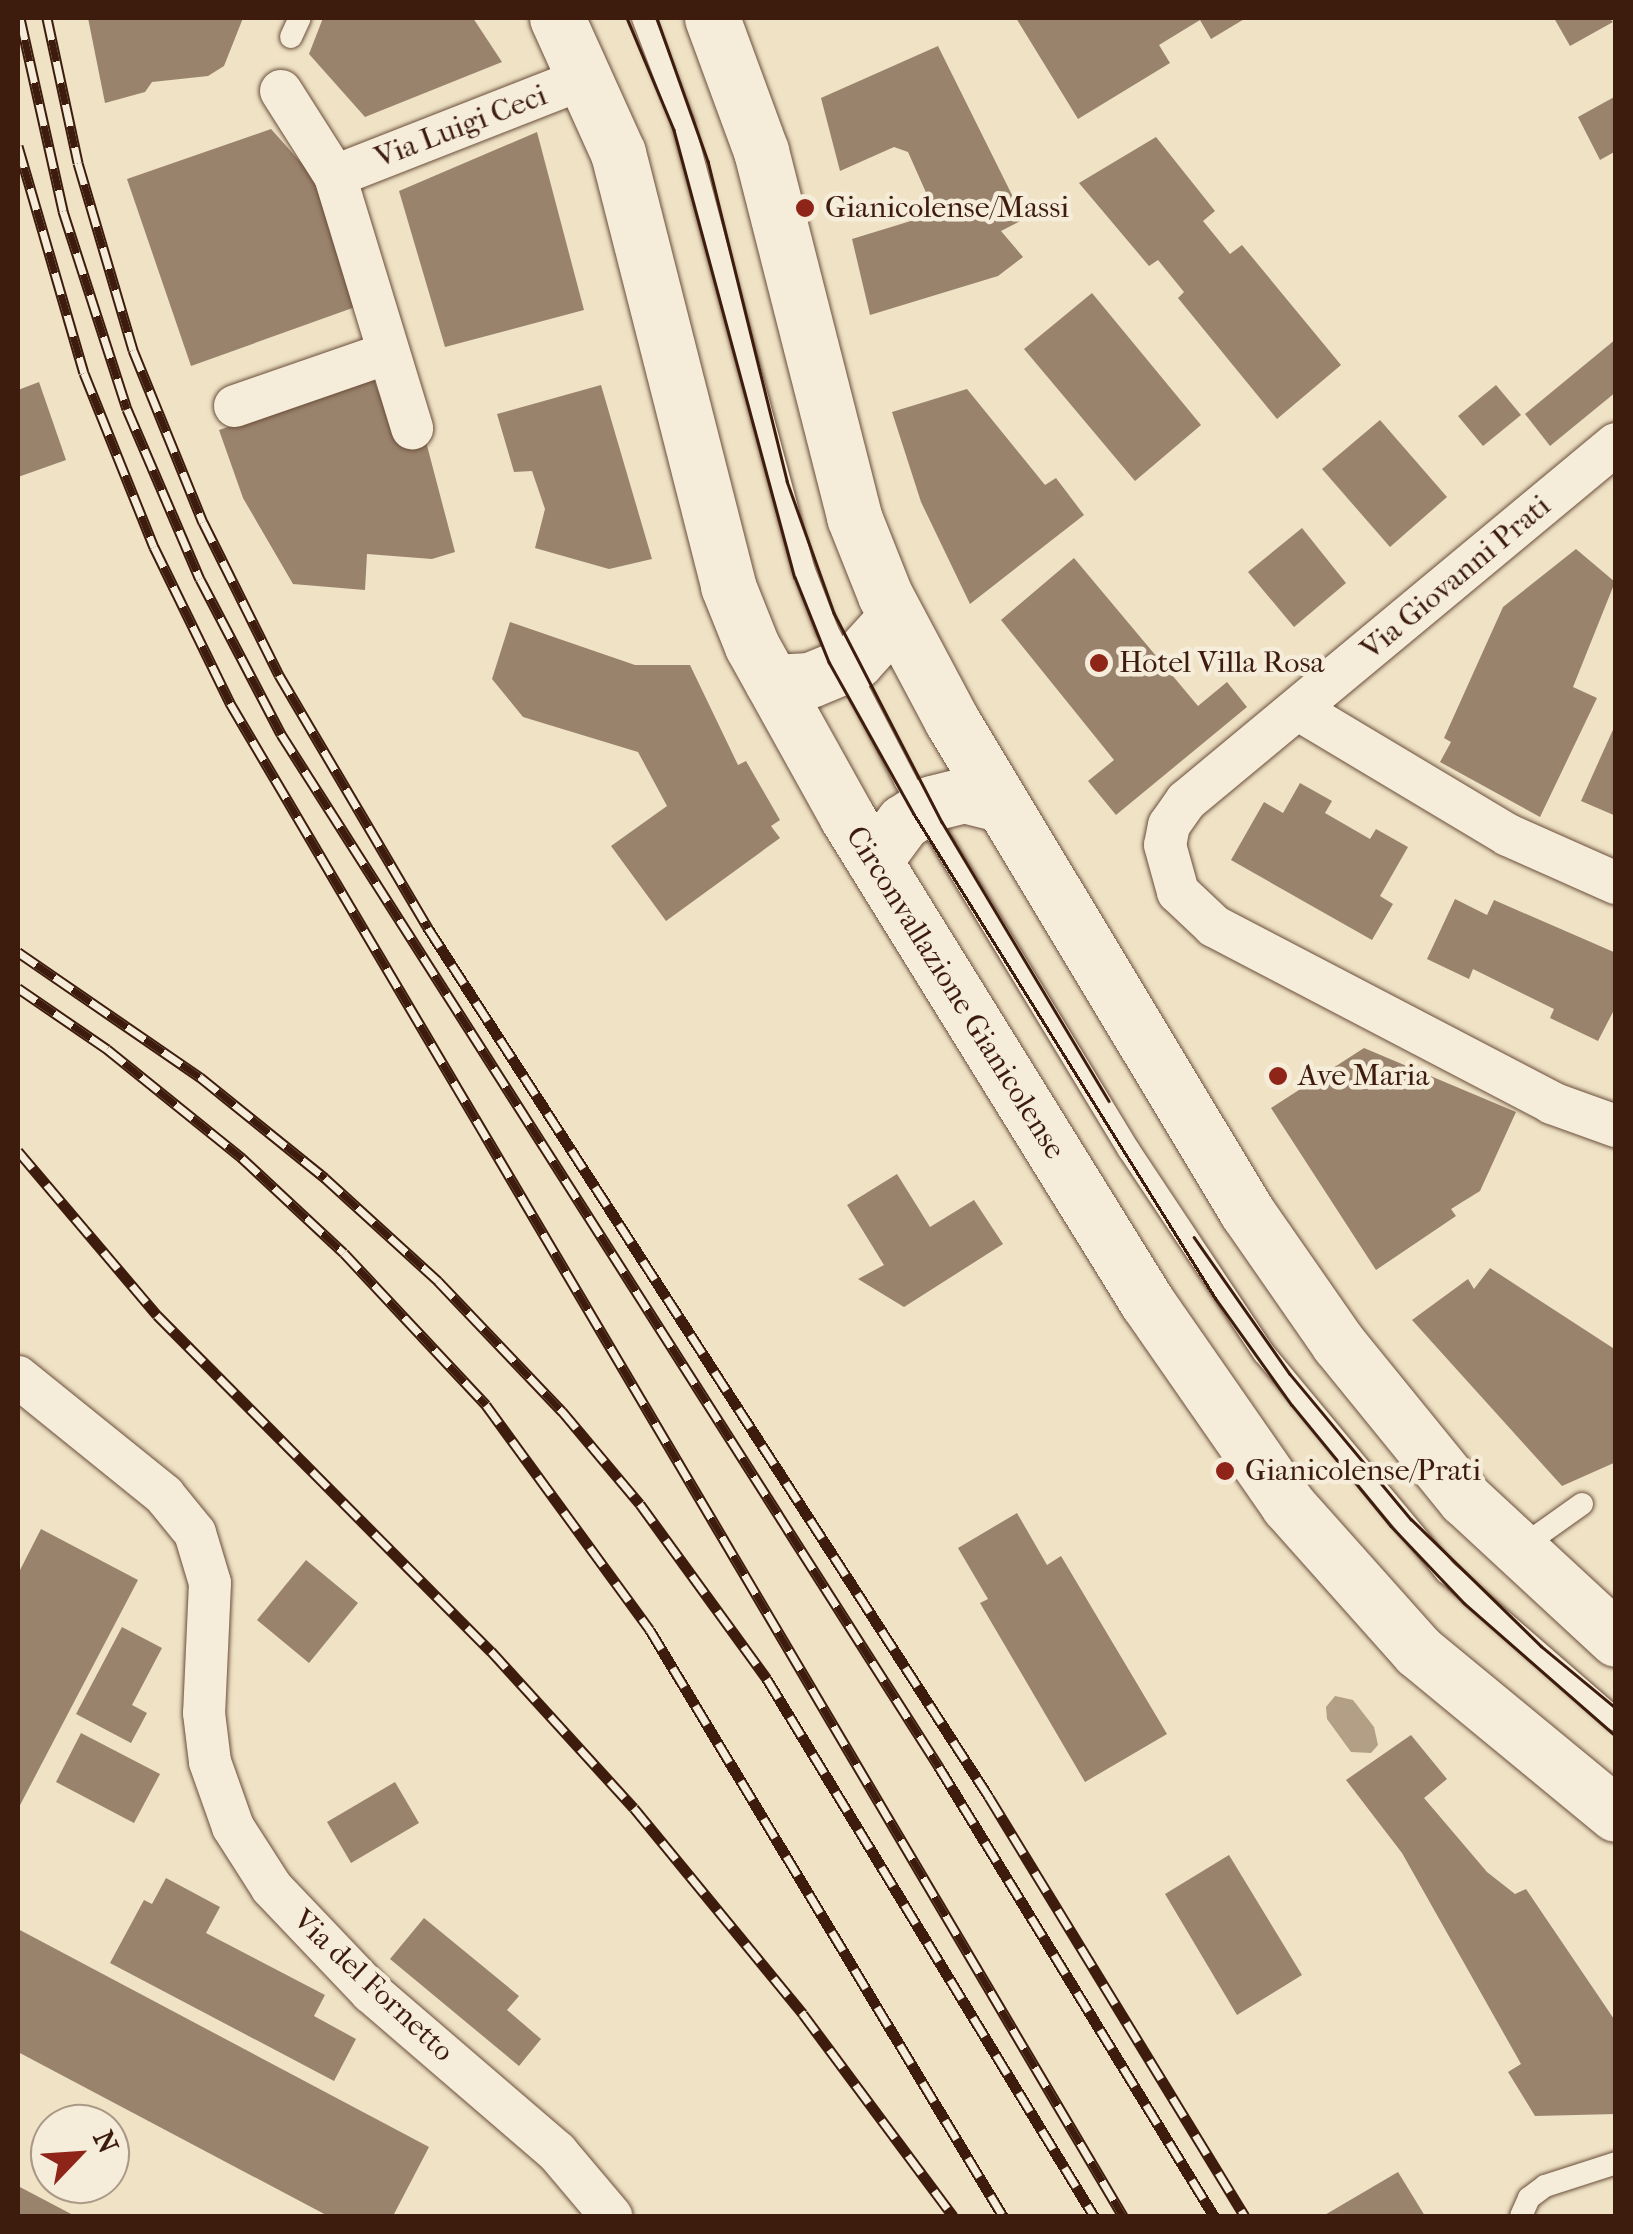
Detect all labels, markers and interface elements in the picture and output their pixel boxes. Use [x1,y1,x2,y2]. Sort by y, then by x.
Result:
street label: Via Luigi Ceci [370,78,552,176]
place label: Gianicolense/Massi [825,190,1069,226]
marker: Gianicolense/Massi [794,197,816,219]
street label: Via Giovanni Prati [1354,488,1558,668]
place label: Hotel Villa Rosa [1119,645,1324,681]
marker: Hotel Villa Rosa [1088,652,1110,674]
street label: Circonvallazione Gianicolense [838,820,1072,1166]
place label: Ave Maria [1298,1058,1429,1094]
marker: Ave Maria [1267,1065,1289,1087]
place label: Gianicolense/Prati [1245,1453,1481,1489]
marker: Gianicolense/Prati [1214,1460,1236,1482]
street label: Via del Fornetto [285,1902,461,2070]
north arrow [30,2104,130,2204]
text: N [86,2125,125,2159]

